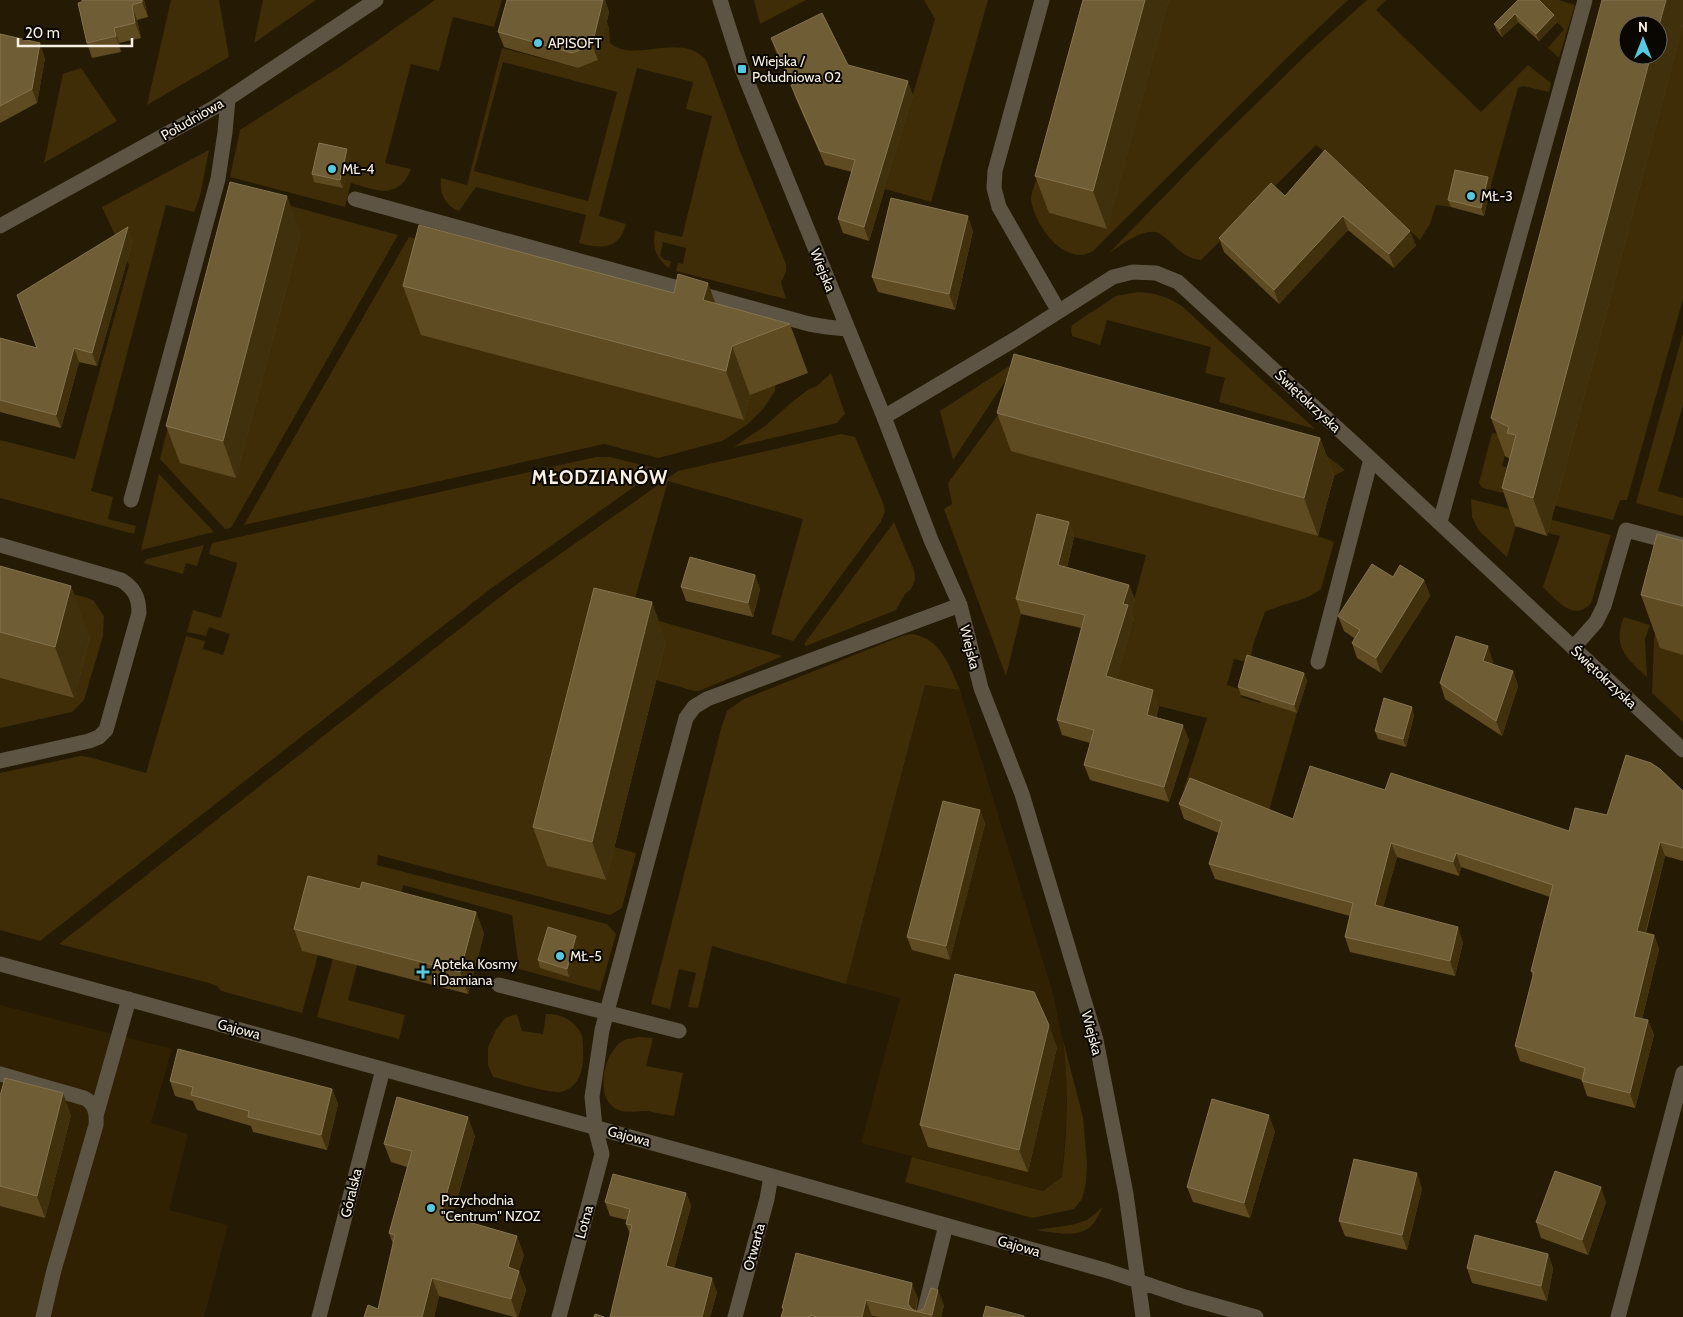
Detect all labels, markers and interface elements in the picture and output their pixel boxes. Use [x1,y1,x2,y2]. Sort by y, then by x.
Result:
scale bar [18,15,131,47]
north arrow [1618,15,1668,65]
text: N [1638,18,1648,36]
text: 20 m [25,24,60,42]
place label: APISOFT [548,34,603,52]
marker: APISOFT [532,37,544,49]
place label: Wiejska / Południowa 02 [752,52,841,86]
marker: Wiejska / Południowa 02 [736,63,748,75]
street label: Południowa [158,94,227,144]
place label: MŁ-4 [342,160,374,178]
marker: MŁ-4 [326,163,338,175]
place label: MŁ-3 [1481,187,1513,205]
marker: MŁ-3 [1465,190,1477,202]
street label: Wiejska [806,246,840,294]
street label: Świętokrzyska [1271,366,1345,436]
district label: MŁODZIANÓW [532,465,668,489]
street label: Wiejska [956,623,984,671]
street label: Świętokrzyska [1567,642,1641,712]
place label: MŁ-5 [570,947,602,965]
marker: MŁ-5 [554,950,566,962]
place label: Apteka Kosmy i Damiana [433,955,517,989]
marker: Apteka Kosmy i Damiana [417,966,429,978]
street label: Wiejska [1077,1009,1107,1057]
street label: Gajowa [216,1015,263,1043]
street label: Gajowa [606,1122,653,1150]
street label: Góralska [336,1166,366,1219]
place label: Przychodnia "Centrum" NZOZ [441,1191,541,1225]
marker: Przychodnia "Centrum" NZOZ [425,1202,437,1214]
street label: Lotna [571,1203,597,1241]
street label: Otwarta [739,1221,769,1273]
street label: Gajowa [996,1231,1043,1261]

